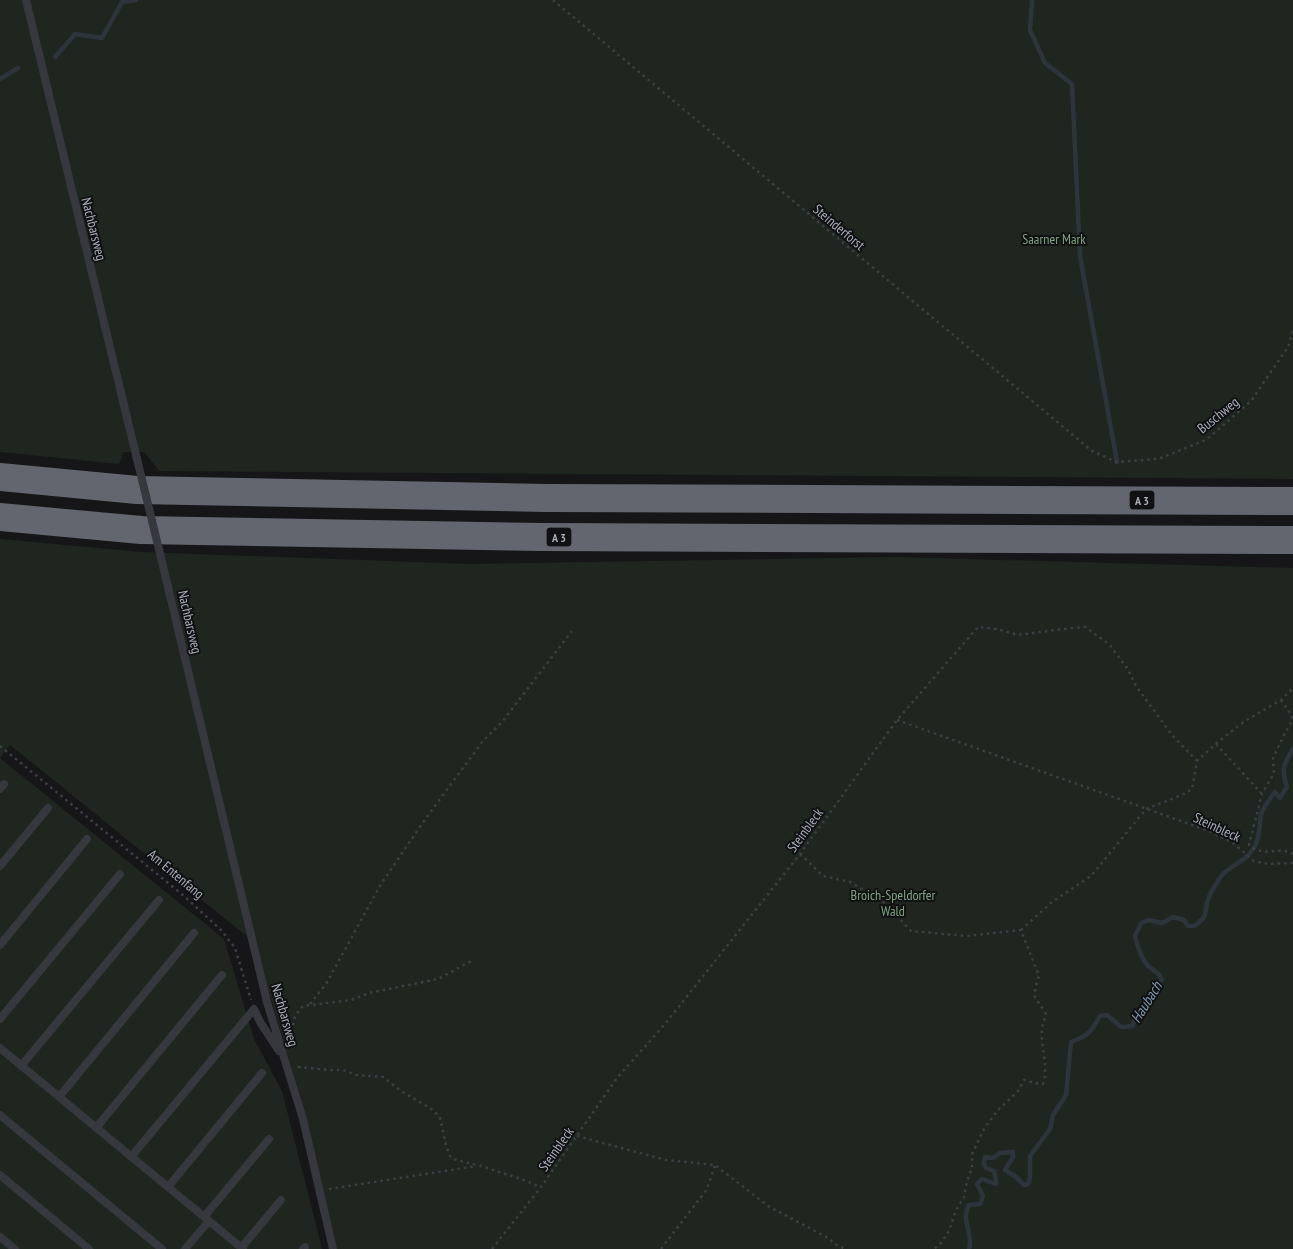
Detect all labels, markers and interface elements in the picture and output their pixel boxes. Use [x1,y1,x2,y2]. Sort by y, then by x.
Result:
street label: Nachbarsweg [77,196,111,262]
street label: Steinderforst [809,200,869,254]
park label: Saarner Mark [1022,230,1086,248]
street label: Buschweg [1194,393,1242,437]
road number: A 3 [1130,490,1154,510]
road number: A 3 [546,528,572,546]
street label: Nachbarsweg [174,589,206,655]
street label: Steinbleck [783,804,827,856]
street label: Steinbleck [1190,808,1244,846]
street label: Am Entenfang [144,845,208,903]
park label: Broich-Speldorfer Wald [851,886,936,920]
water label: Haubach [1126,977,1167,1026]
street label: Nachbarsweg [267,982,303,1048]
street label: Steinbleck [534,1123,578,1175]

